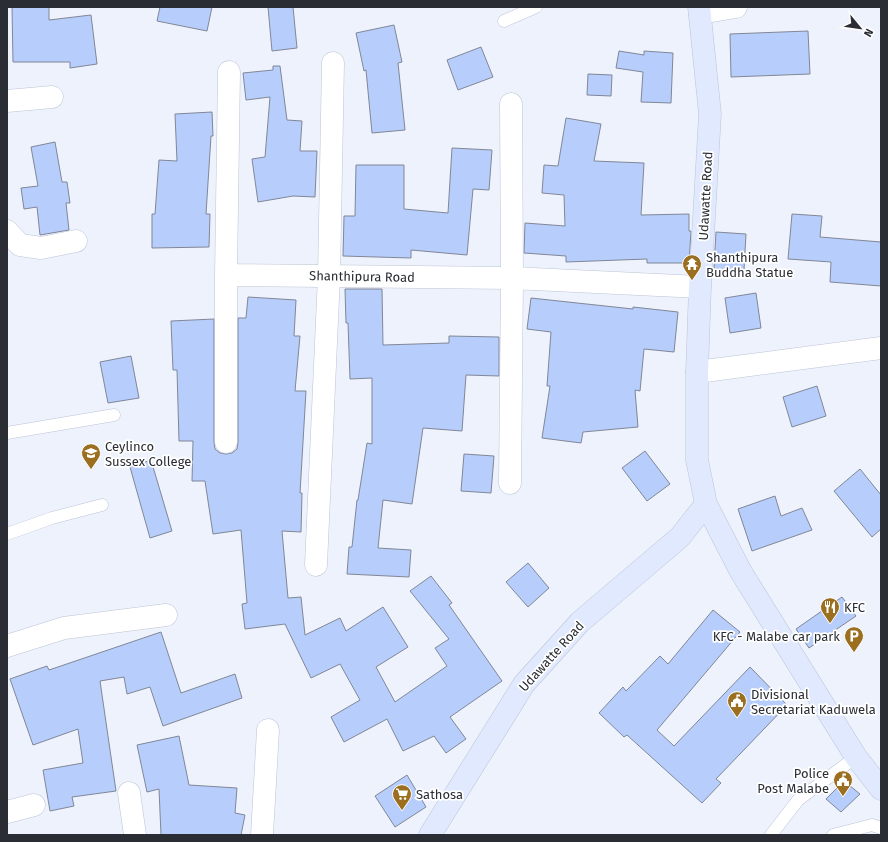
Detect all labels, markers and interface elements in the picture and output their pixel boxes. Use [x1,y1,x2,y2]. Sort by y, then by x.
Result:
north arrow [840,8,880,48]
text: N [861,26,876,39]
street label: Udawatte Road [696,151,715,241]
place label: Shanthipura Buddha Statue [706,250,793,280]
temple icon: Shanthipura Buddha Statue [681,253,703,281]
street label: Shanthipura Road [309,268,415,285]
place label: Ceylinco Sussex College [105,439,191,469]
school or university icon: Ceylinco Sussex College [80,442,102,470]
restaurant icon: KFC [819,596,841,624]
place label: KFC [844,600,866,615]
street label: Udawatte Road [516,618,587,695]
parking icon: KFC - Malabe car park [843,625,865,653]
place label: KFC - Malabe car park [713,629,840,644]
place label: Divisional Secretariat Kaduwela [751,687,876,717]
public building icon: Divisional Secretariat Kaduwela [726,690,748,718]
place label: Police Post Malabe [757,766,829,796]
public building icon: Police Post Malabe [832,769,854,797]
supermarket icon: Sathosa [391,783,413,811]
place label: Sathosa [416,787,463,802]

